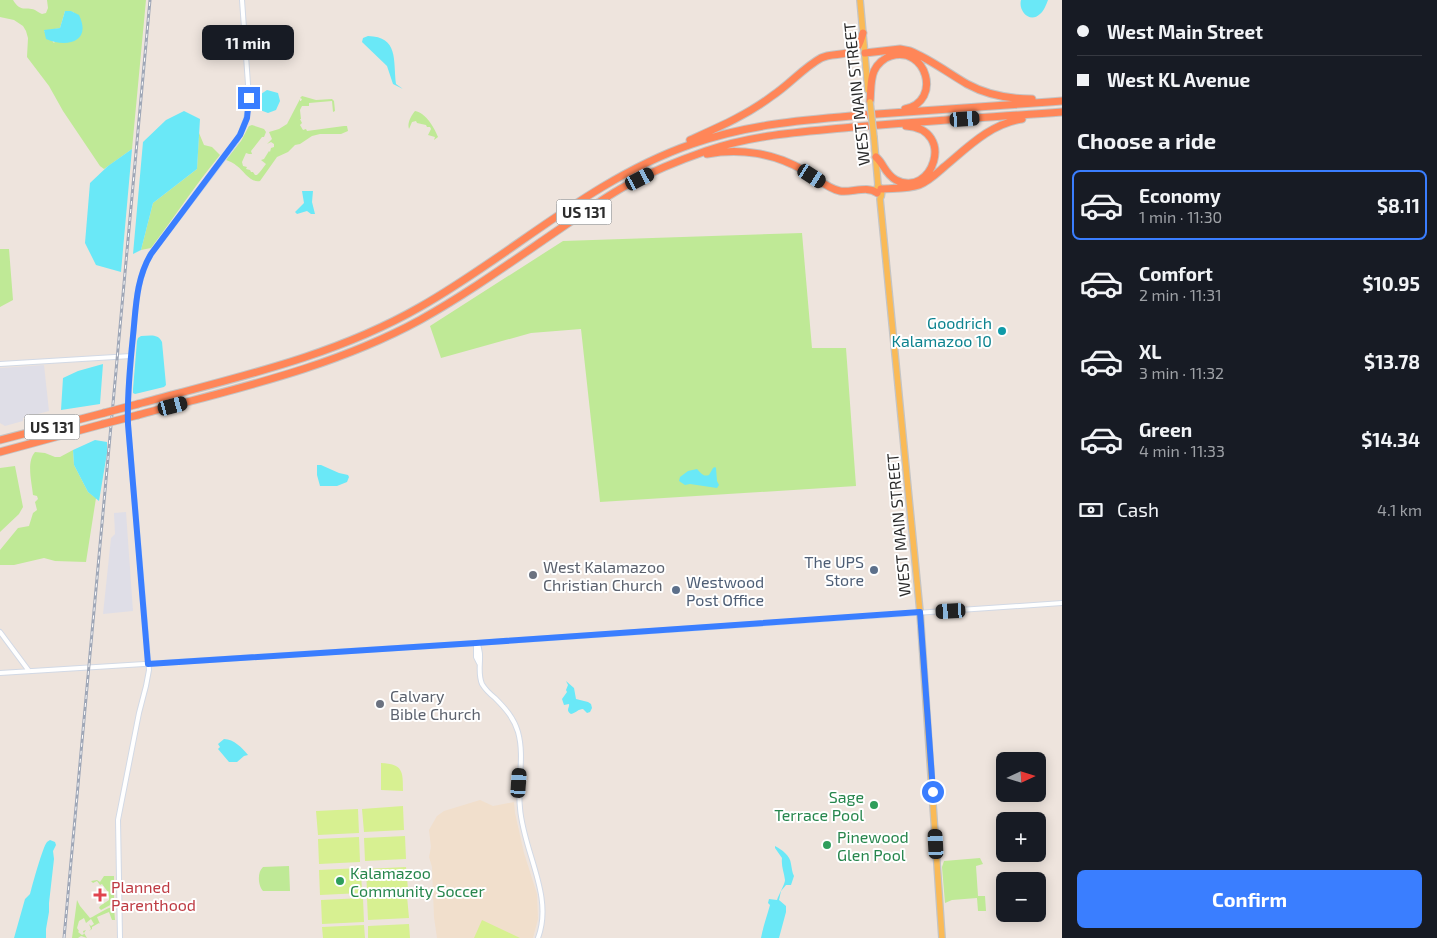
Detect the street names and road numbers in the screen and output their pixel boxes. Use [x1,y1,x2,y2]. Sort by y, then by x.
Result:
street label: WEST MAIN STREET [839,21,873,167]
road number: US 131 [556,200,612,224]
road number: US 131 [24,414,80,440]
street label: WEST MAIN STREET [882,452,914,598]

